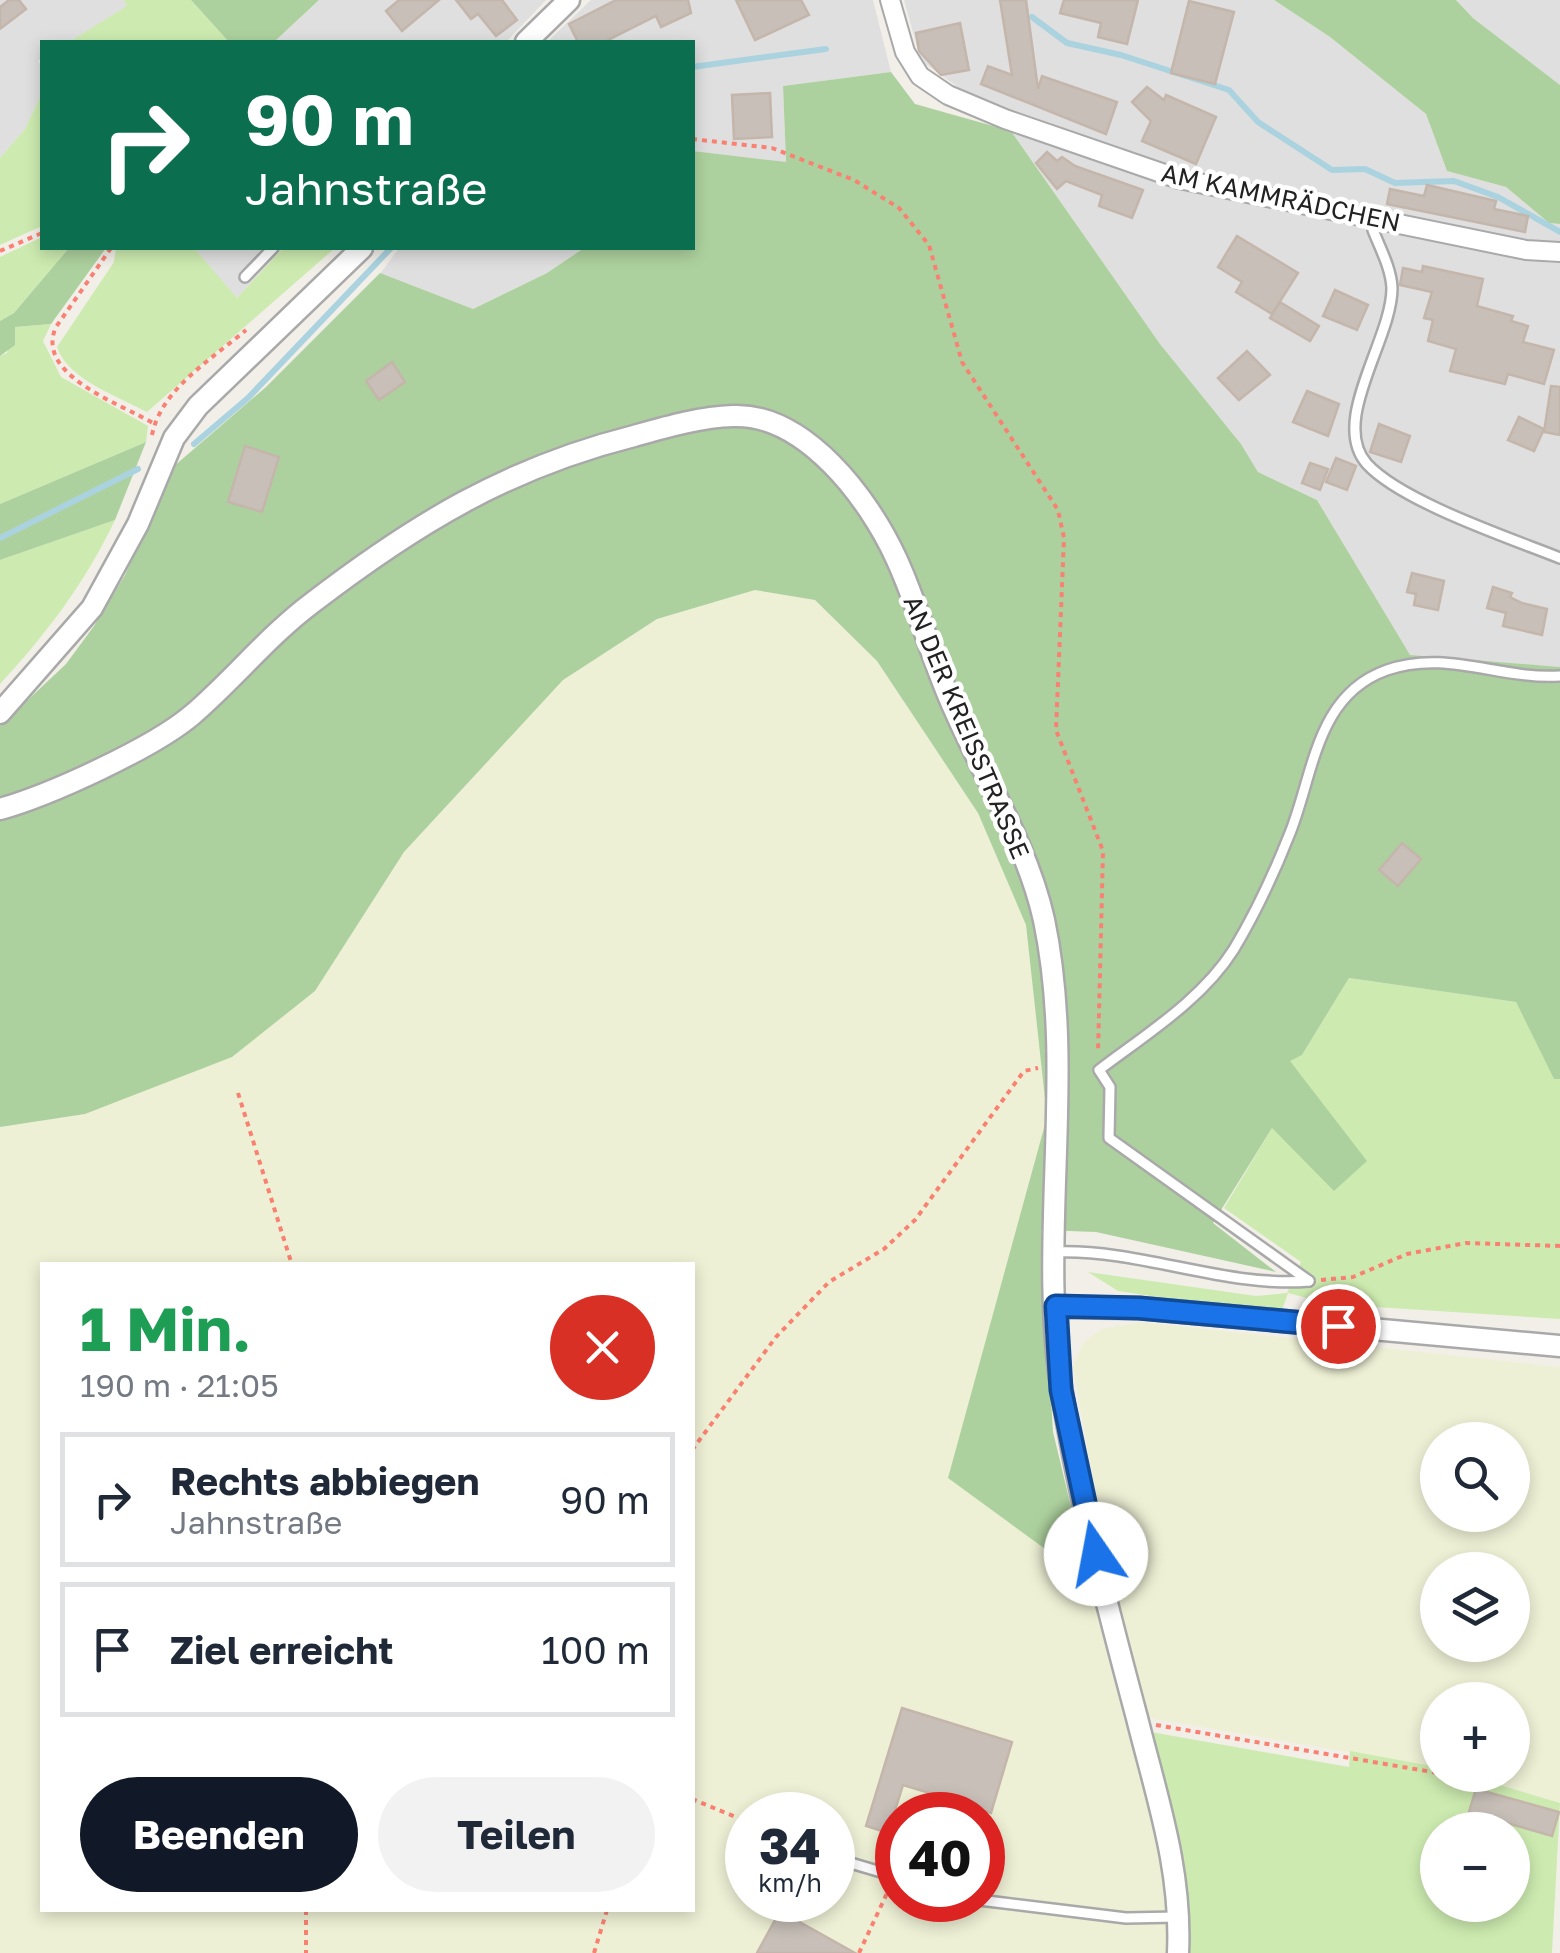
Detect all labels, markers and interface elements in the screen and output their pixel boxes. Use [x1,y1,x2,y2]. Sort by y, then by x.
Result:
text: 90 m [245,76,414,160]
icon: right [80,80,210,210]
street label: AM KAMMRÄDCHEN [1159,157,1403,237]
text: Jahnstraße [245,161,487,215]
street label: AN DER KREISSTRASSE [897,591,1037,863]
pin [1296,1284,1381,1369]
text: 1 Min. [80,1292,251,1364]
button: close [550,1295,655,1400]
icon: arrive [1311,1299,1366,1354]
text: 190 m · 21:05 [80,1366,279,1404]
map controls [1420,1422,1530,1922]
button: search [1420,1422,1530,1532]
text: Rechts abbiegen [170,1458,479,1503]
icon: right [85,1472,140,1527]
text: 90 m [560,1477,650,1522]
position arrow [1044,1502,1148,1606]
text: Jahnstraße [170,1503,342,1541]
button: layers [1420,1552,1530,1662]
icon: arrive [85,1622,140,1677]
text: Ziel erreicht [170,1627,393,1672]
text: 100 m [541,1627,650,1672]
button: + [1420,1682,1530,1792]
button: Beenden [80,1777,358,1892]
button: Teilen [378,1777,655,1892]
speed limit sign: 40 [875,1792,1005,1922]
button: − [1420,1812,1530,1922]
text: 34 [759,1815,821,1875]
text: km/h [758,1867,822,1898]

